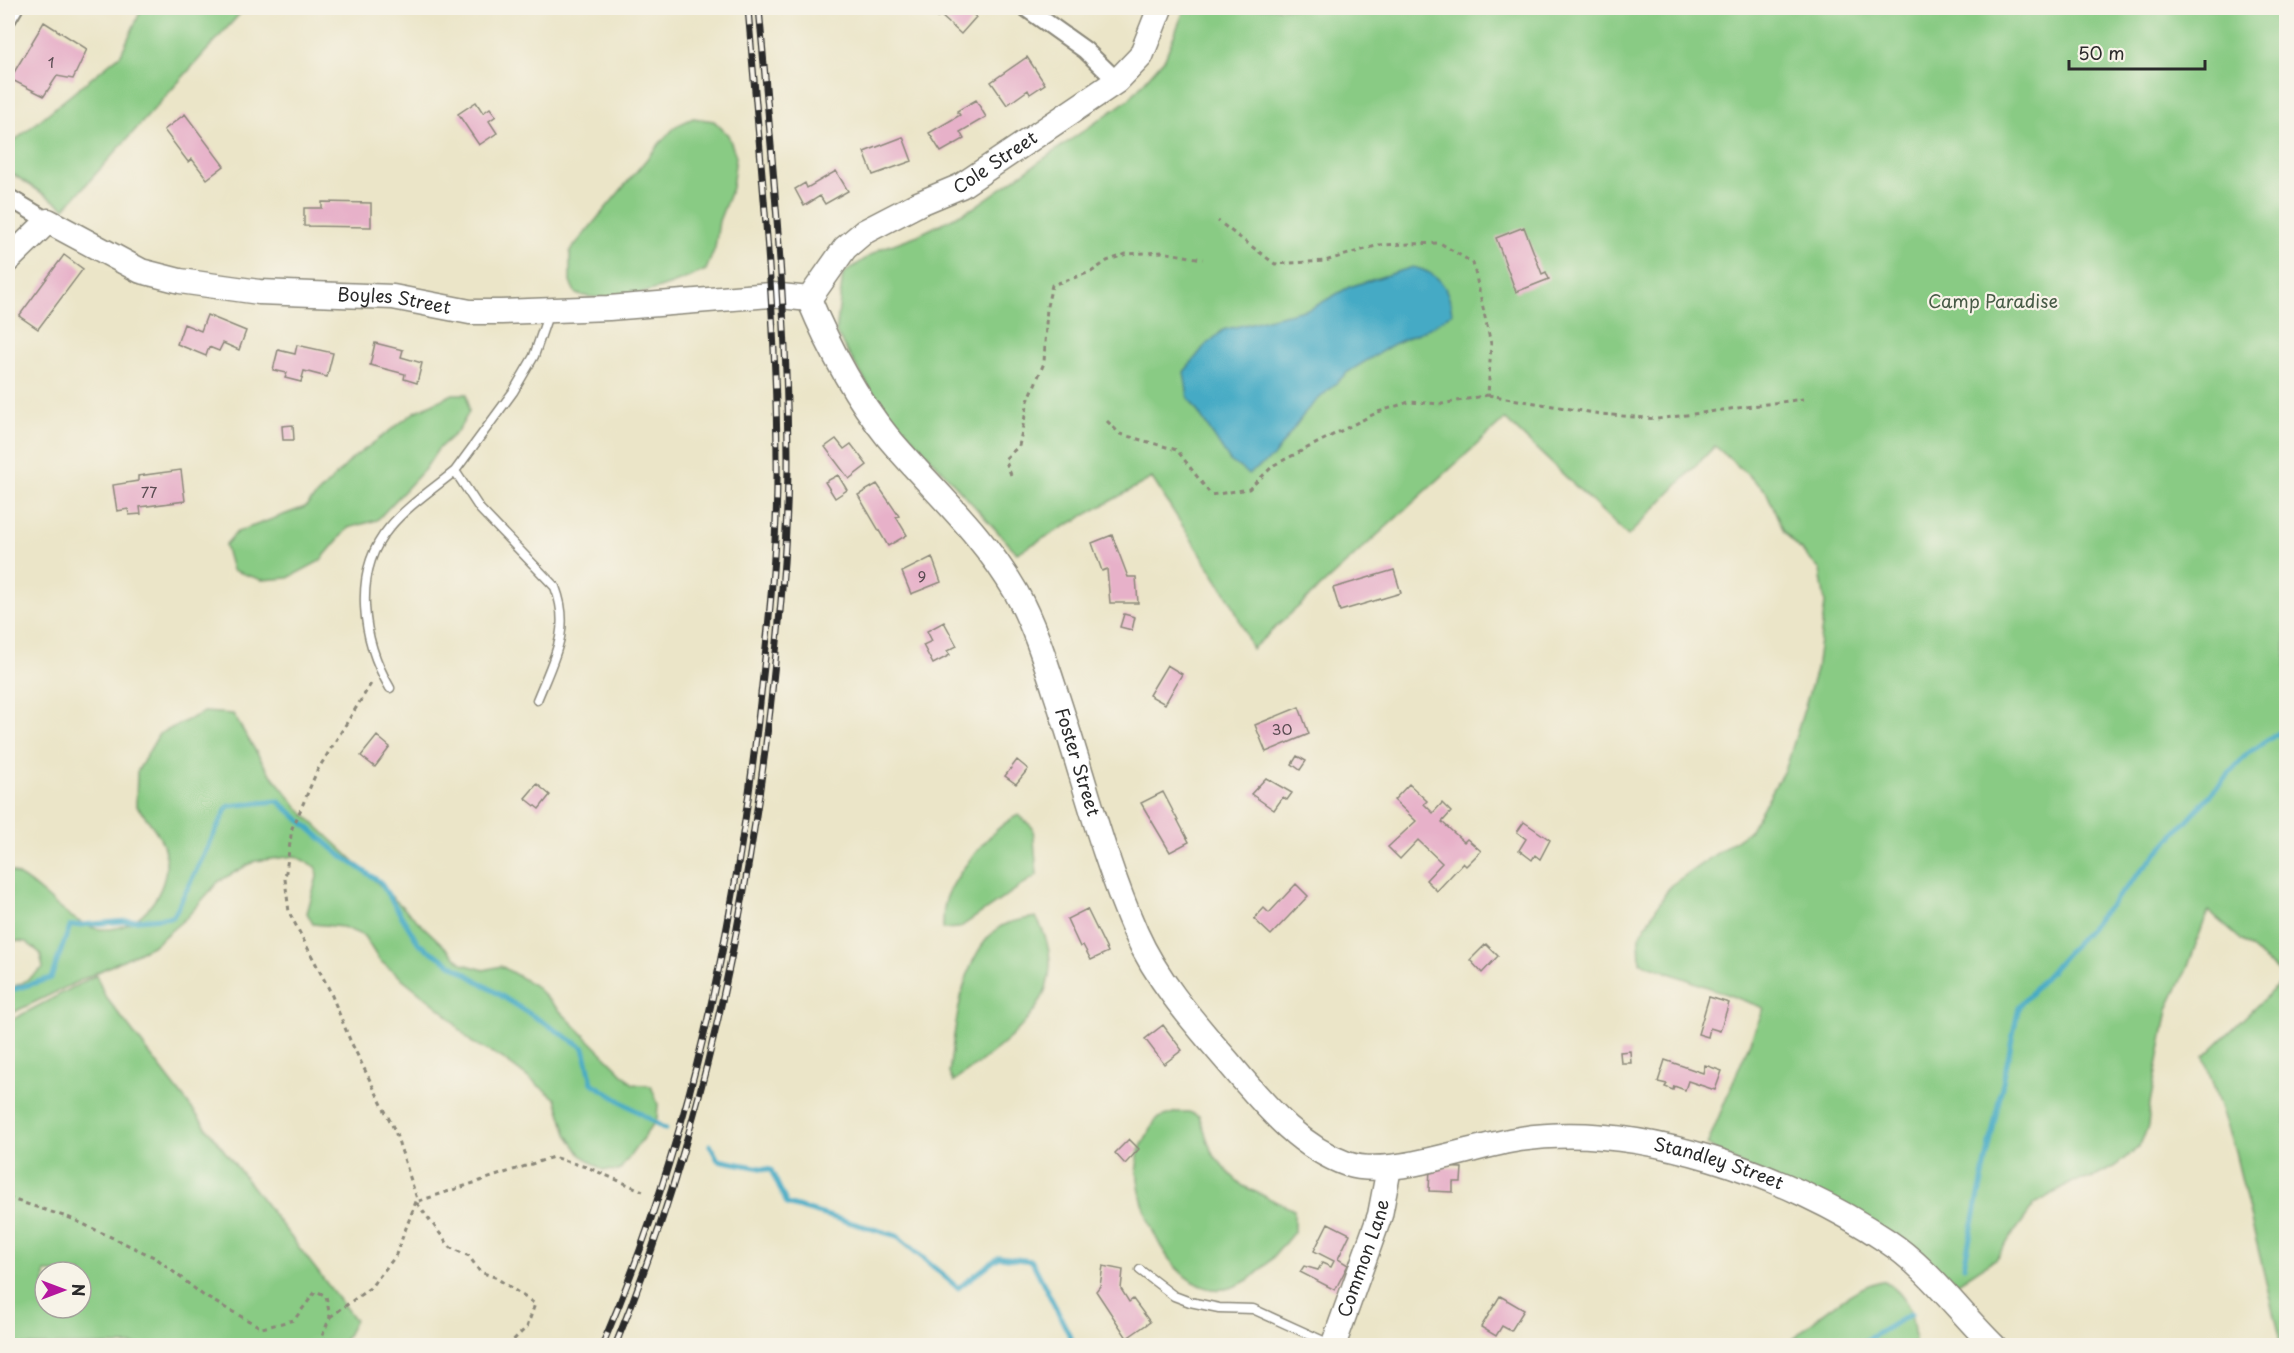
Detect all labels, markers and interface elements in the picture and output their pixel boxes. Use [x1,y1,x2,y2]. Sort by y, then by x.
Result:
scale bar [2069,33,2206,71]
text: 50 m [2078,39,2125,66]
house number: 1 [48,50,54,73]
street label: Cole Street [949,123,1042,200]
street label: Boyles Street [337,280,454,320]
park label: Camp Paradise [1928,287,2058,314]
house number: 77 [141,480,157,503]
house number: 9 [918,564,926,587]
street label: Foster Street [1049,704,1108,819]
house number: 30 [1272,717,1292,740]
street label: Standley Street [1651,1130,1788,1196]
street label: Common Lane [1329,1197,1395,1321]
north arrow [33,1260,93,1320]
text: N [67,1284,91,1296]

